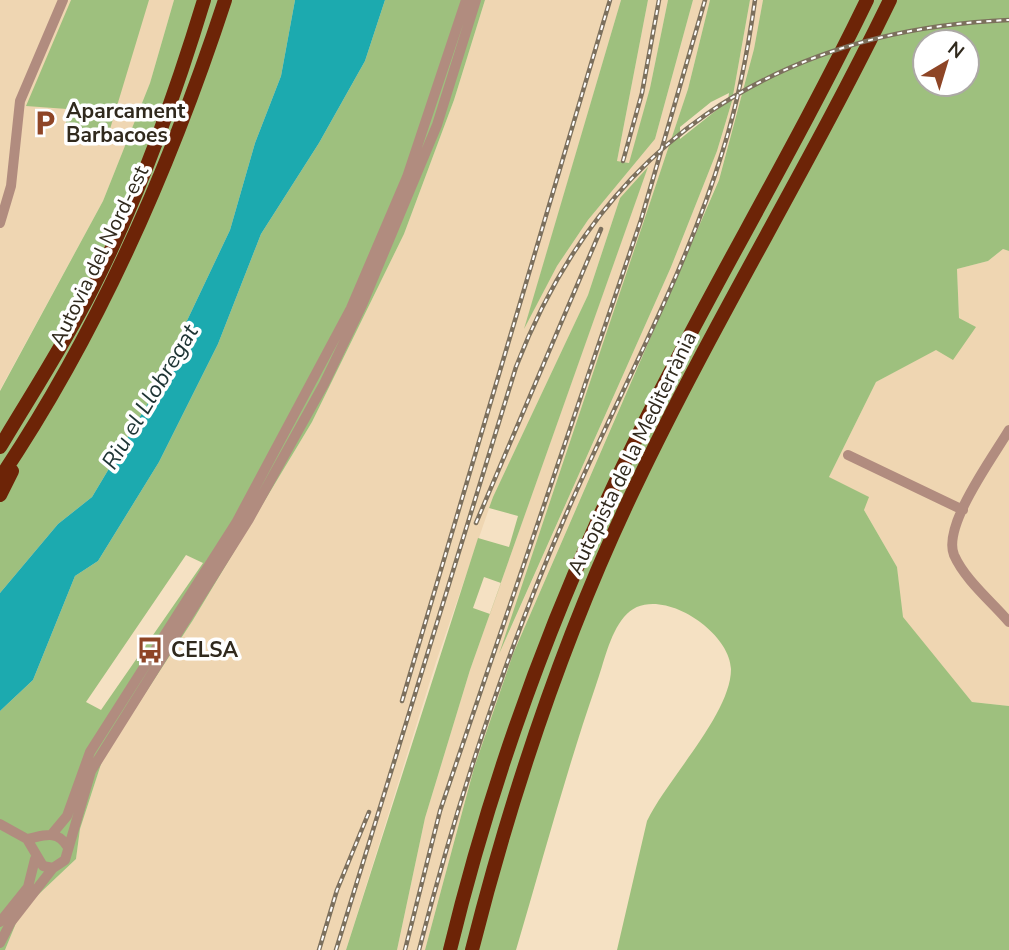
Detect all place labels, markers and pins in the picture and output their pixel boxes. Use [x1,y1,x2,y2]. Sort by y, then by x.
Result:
place label: Aparcament Barbacoes [66,97,186,149]
parking icon: Aparcament Barbacoes [30,108,60,138]
bus stop icon: CELSA [135,635,165,665]
place label: CELSA [171,636,238,664]

